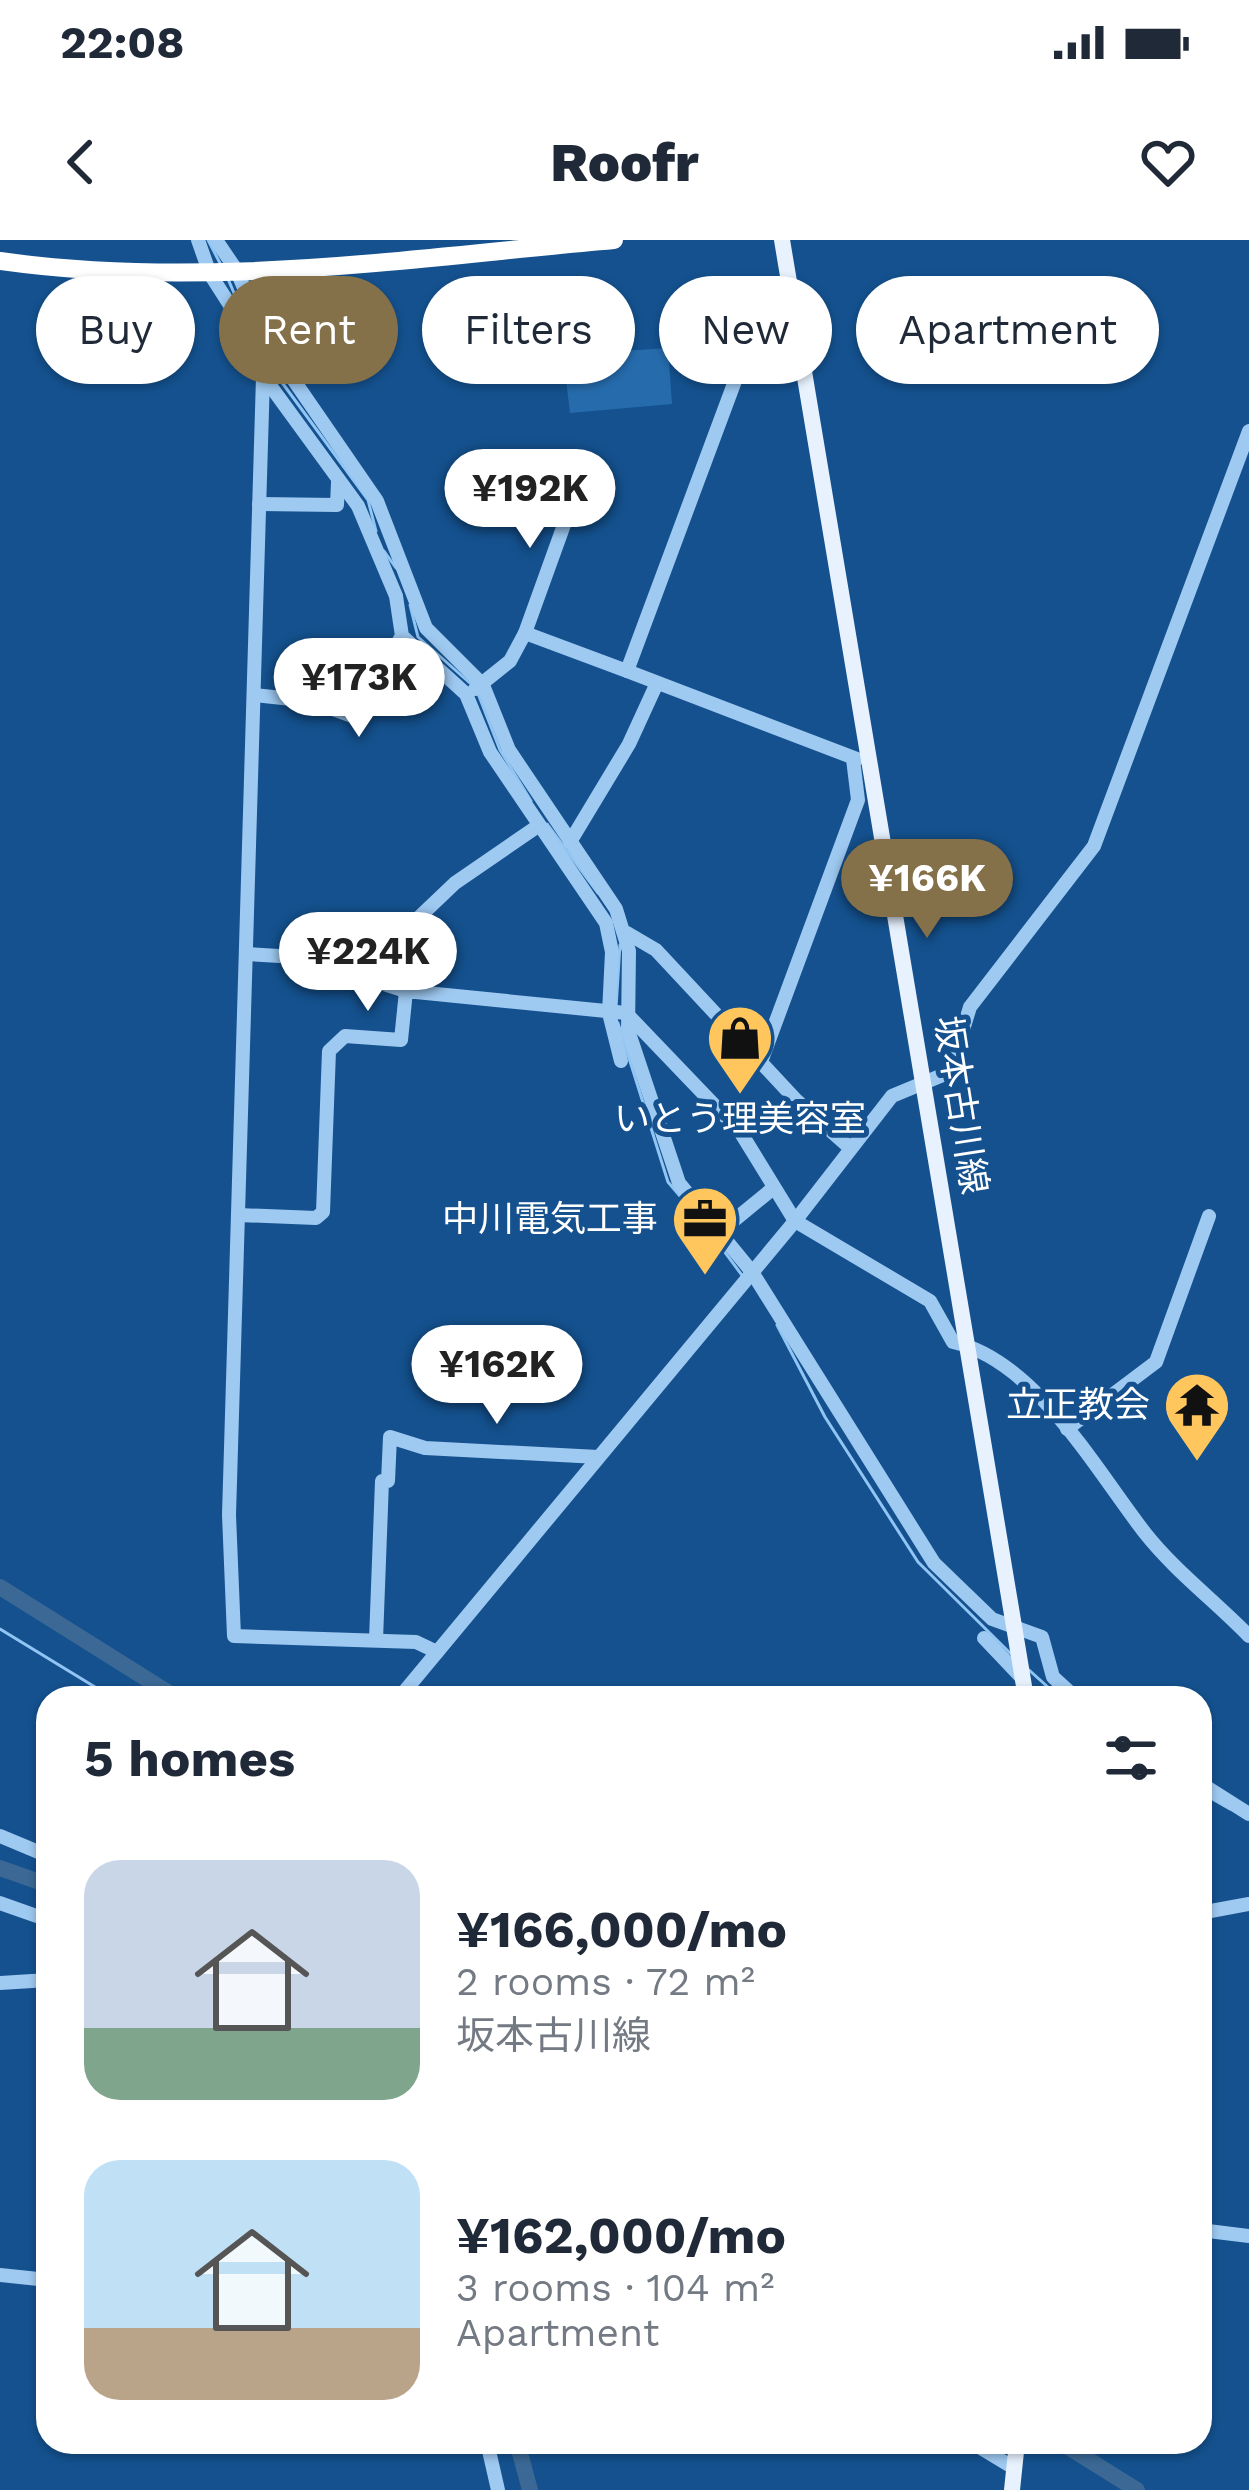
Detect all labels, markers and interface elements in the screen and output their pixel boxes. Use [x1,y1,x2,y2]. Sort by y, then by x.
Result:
text: 22:08 [60,16,184,69]
icon: back [48,129,114,195]
icon: heart [1135,129,1201,195]
text: Roofr [550,131,699,194]
chip: Buy [36,276,195,384]
chip: Rent [219,276,398,384]
chip: Filters [422,276,635,384]
chip: New [659,276,832,384]
chip: Apartment [856,276,1159,384]
pin: ¥192K [446,449,614,551]
text: ¥192K [471,465,589,510]
pin: ¥173K [275,638,443,740]
text: ¥173K [301,654,417,699]
pin: ¥166K [843,839,1011,941]
text: ¥166K [868,855,986,900]
pin: ¥224K [284,912,452,1014]
text: ¥224K [306,928,430,973]
shop icon: いとう理美容室 [705,1003,775,1097]
street label: 坂本古川線 [926,1013,996,1197]
place label: いとう理美容室 [614,1098,866,1140]
office icon: 中川電気工事 [670,1184,740,1278]
place label: 中川電気工事 [442,1198,658,1240]
pin: ¥162K [413,1325,581,1427]
text: ¥162K [438,1341,556,1386]
temple icon: 立正教会 [1162,1370,1232,1464]
place label: 立正教会 [1006,1384,1150,1426]
icon: filters [1098,1725,1164,1791]
text: 5 homes [84,1729,295,1788]
text: ¥166,000/mo [456,1900,787,1959]
icon: home [180,1908,324,2052]
text: 2 rooms · 72 m² [456,1959,755,2004]
text: 坂本古川線 [456,2013,651,2058]
text: ¥162,000/mo [456,2206,786,2265]
icon: home [180,2208,324,2352]
text: 3 rooms · 104 m² [456,2265,774,2310]
text: Apartment [456,2310,659,2355]

